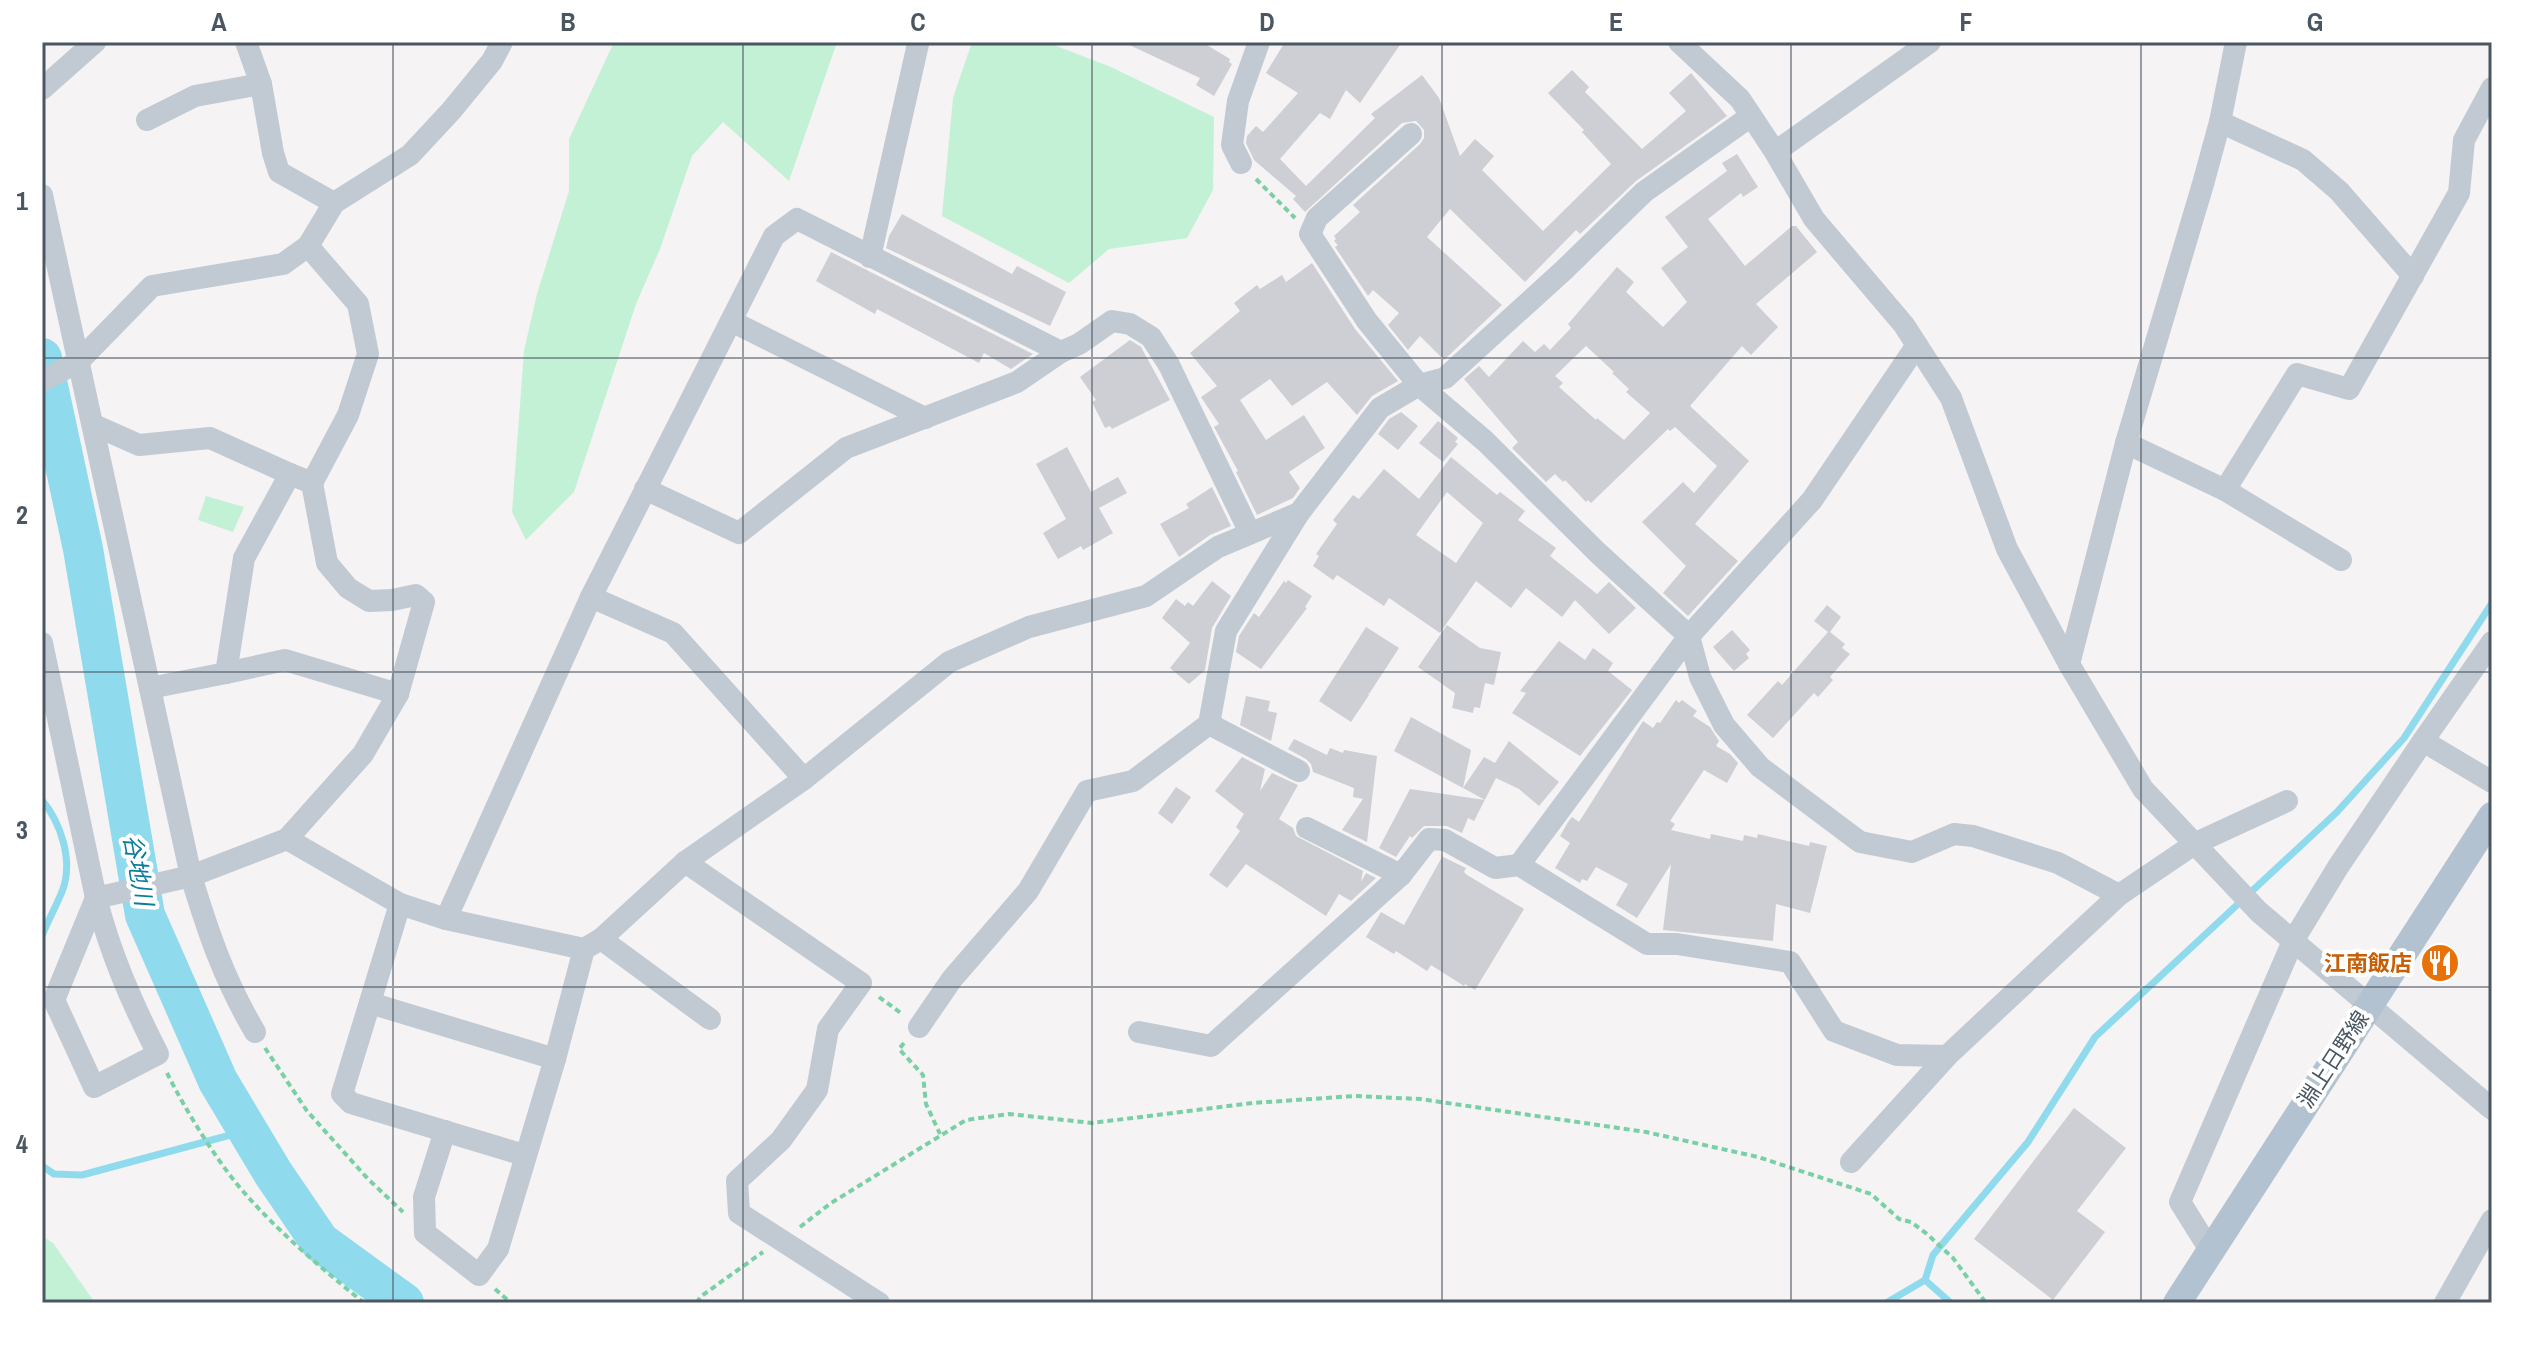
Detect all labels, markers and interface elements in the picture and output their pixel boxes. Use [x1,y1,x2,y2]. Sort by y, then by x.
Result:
text: A [211,4,227,39]
text: B [560,4,576,39]
text: C [910,4,926,39]
text: D [1259,4,1275,39]
text: E [1609,4,1623,39]
text: F [1959,4,1973,39]
text: G [2307,4,2323,39]
text: 1 [16,183,28,218]
text: 2 [16,497,28,532]
text: 3 [16,812,28,847]
water label: 谷地川 [117,832,162,911]
restaurant icon: 江南飯店 [2419,942,2461,984]
place label: 江南飯店 [2324,948,2412,978]
street label: 淵上日野線 [2290,1005,2376,1113]
text: 4 [16,1126,28,1161]

